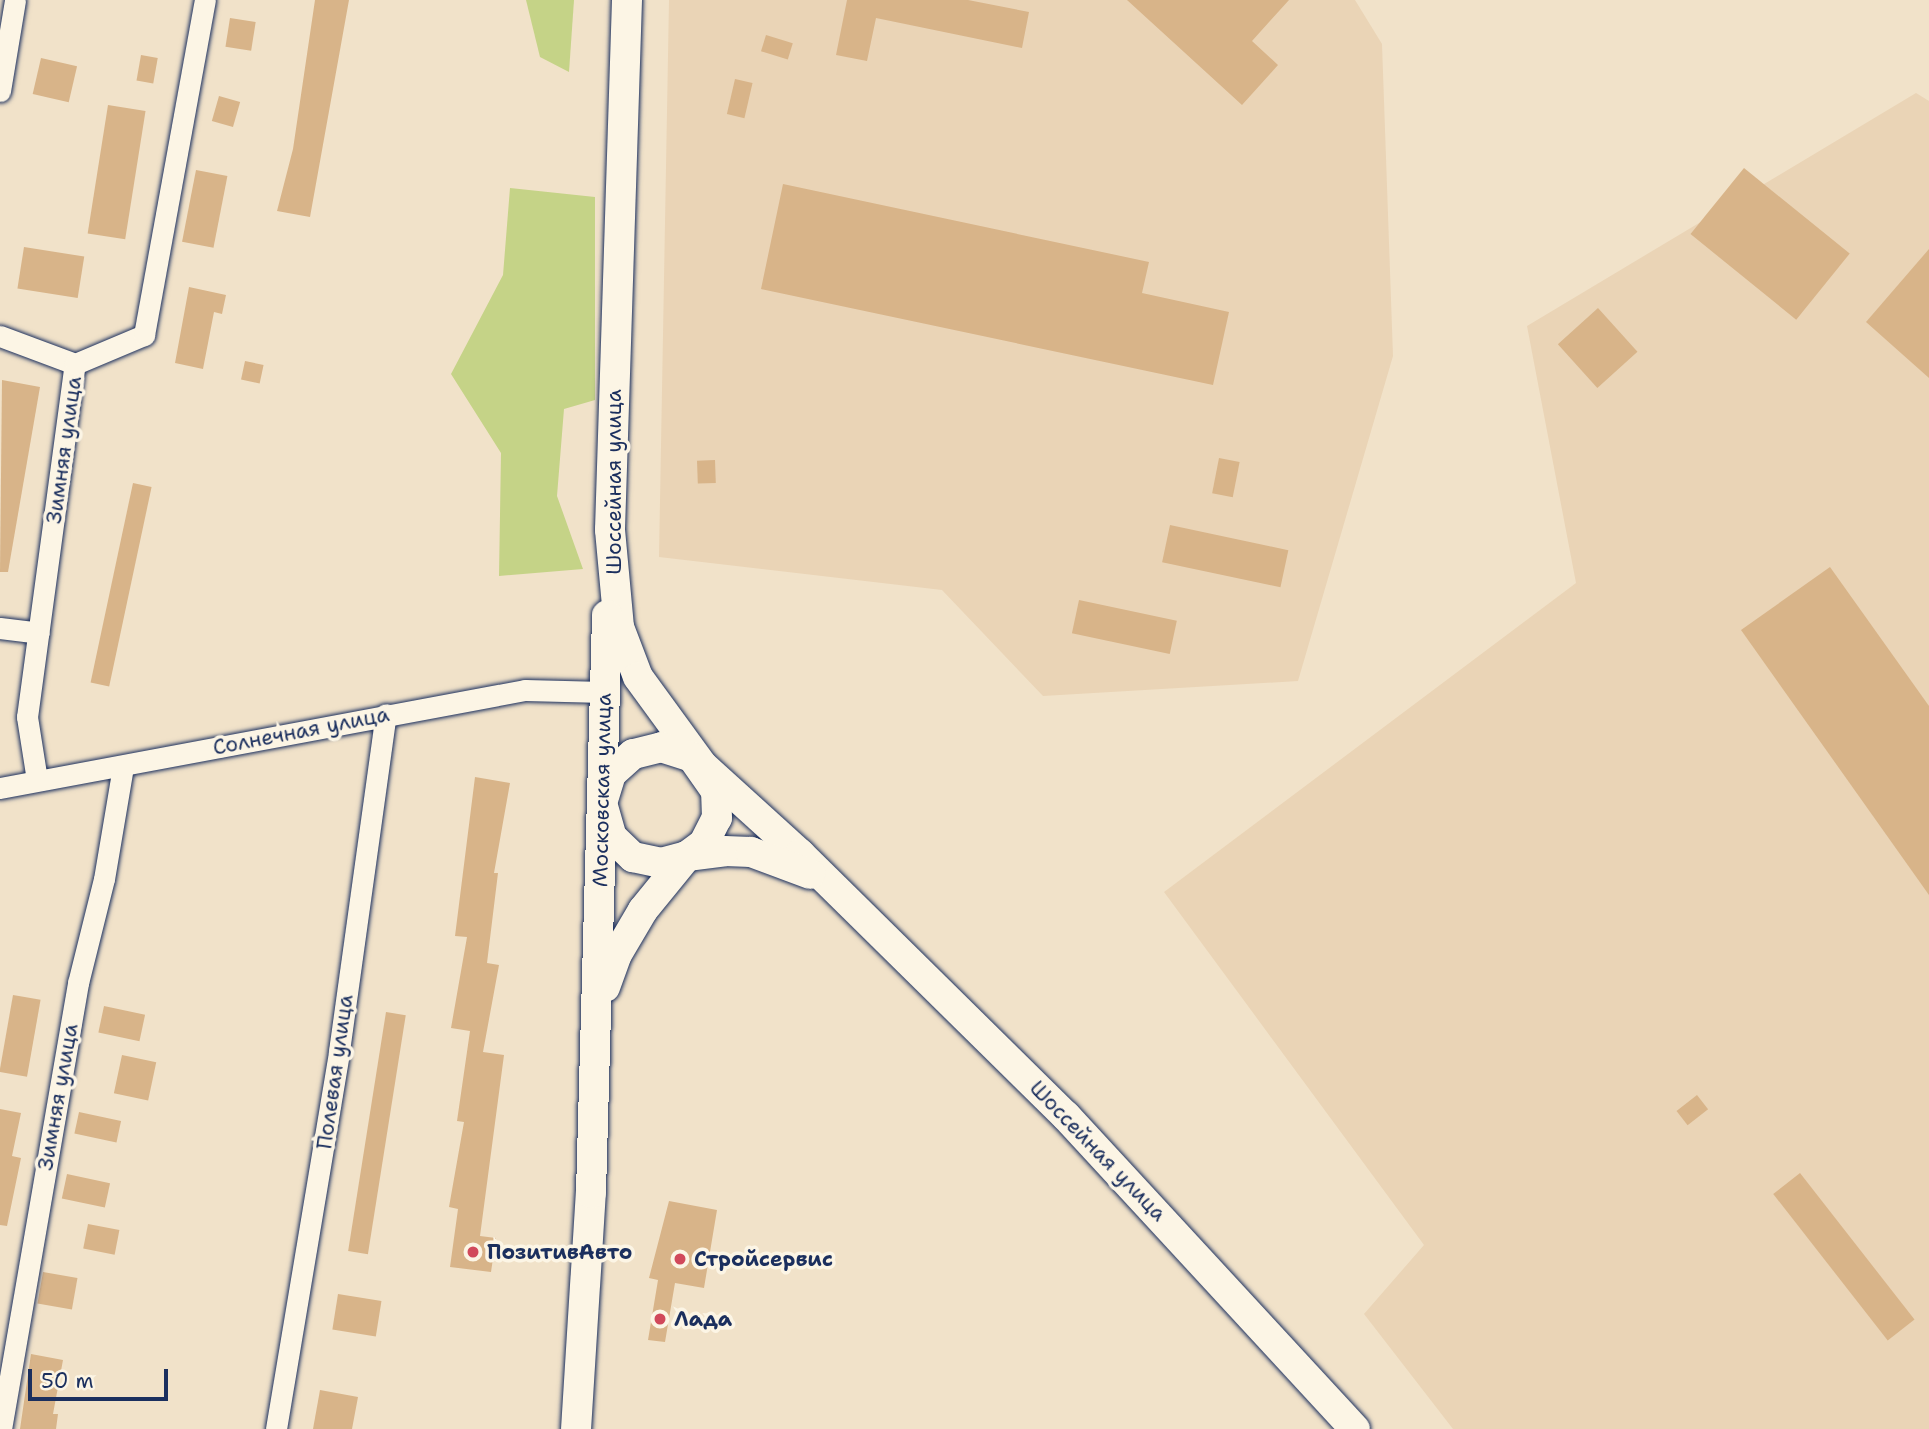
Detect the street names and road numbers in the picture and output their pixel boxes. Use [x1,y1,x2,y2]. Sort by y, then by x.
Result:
street label: Зимняя улица [41,375,87,525]
street label: Шоссейная улица [601,389,627,575]
street label: Московская улица [588,693,616,887]
street label: Солнечная улица [211,702,391,760]
street label: Полевая улица [312,993,358,1151]
street label: Зимняя улица [33,1022,83,1172]
street label: Шоссейная улица [1024,1075,1172,1227]

